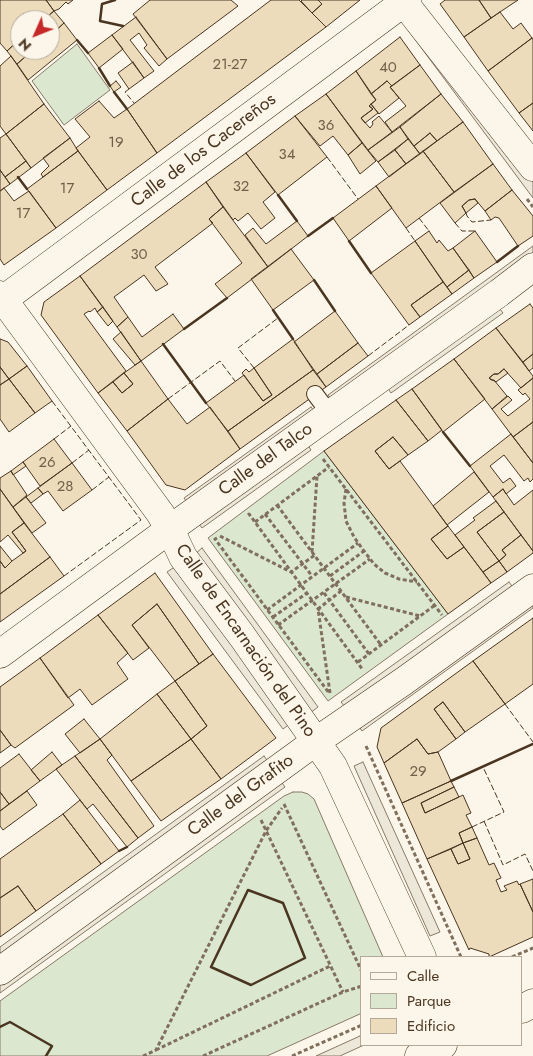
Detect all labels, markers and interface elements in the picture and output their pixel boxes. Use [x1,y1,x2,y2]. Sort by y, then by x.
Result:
north arrow [10,10,60,60]
text: N [14,34,36,56]
house number: 21-27 [213,56,247,74]
house number: 40 [379,59,397,77]
street label: Calle de los Cacereños [127,89,281,213]
house number: 36 [318,117,334,135]
house number: 19 [108,134,124,152]
house number: 34 [279,146,295,164]
house number: 32 [233,178,249,196]
house number: 17 [60,180,74,198]
house number: 17 [16,205,30,223]
house number: 30 [130,246,148,264]
street label: Calle del Talco [215,419,317,501]
house number: 26 [38,454,56,472]
house number: 28 [57,478,73,496]
street label: Calle de Encarnación del Pino [170,540,320,742]
street label: Calle del Grafito [184,750,298,842]
house number: 29 [409,763,427,781]
legend [360,956,523,1046]
text: Calle [407,965,439,987]
text: Parque [407,990,451,1012]
text: Edificio [407,1015,455,1037]

